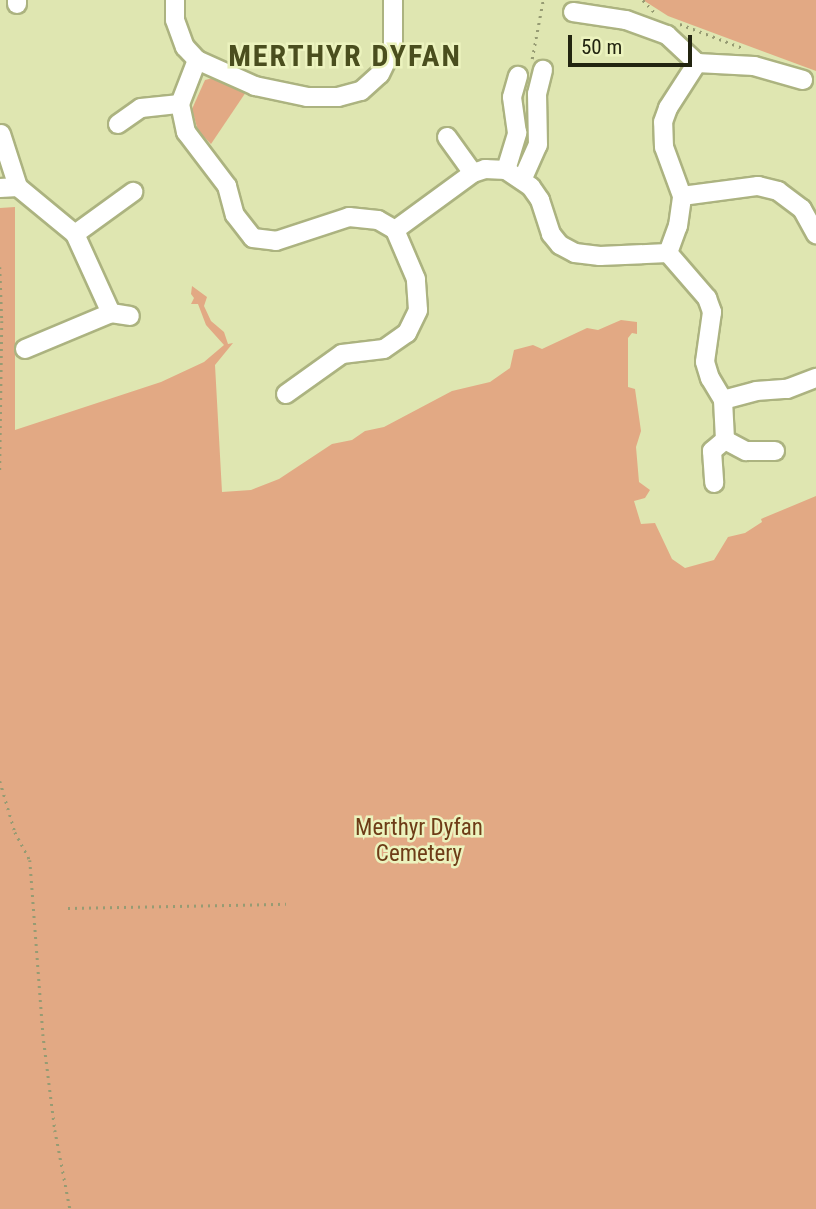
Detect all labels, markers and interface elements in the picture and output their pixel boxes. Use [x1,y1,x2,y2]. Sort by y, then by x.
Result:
scale bar [571,21,695,65]
text: 50 m [581,35,622,59]
district label: MERTHYR DYFAN [230,38,460,74]
park label: Merthyr Dyfan Cemetery [355,814,483,868]

